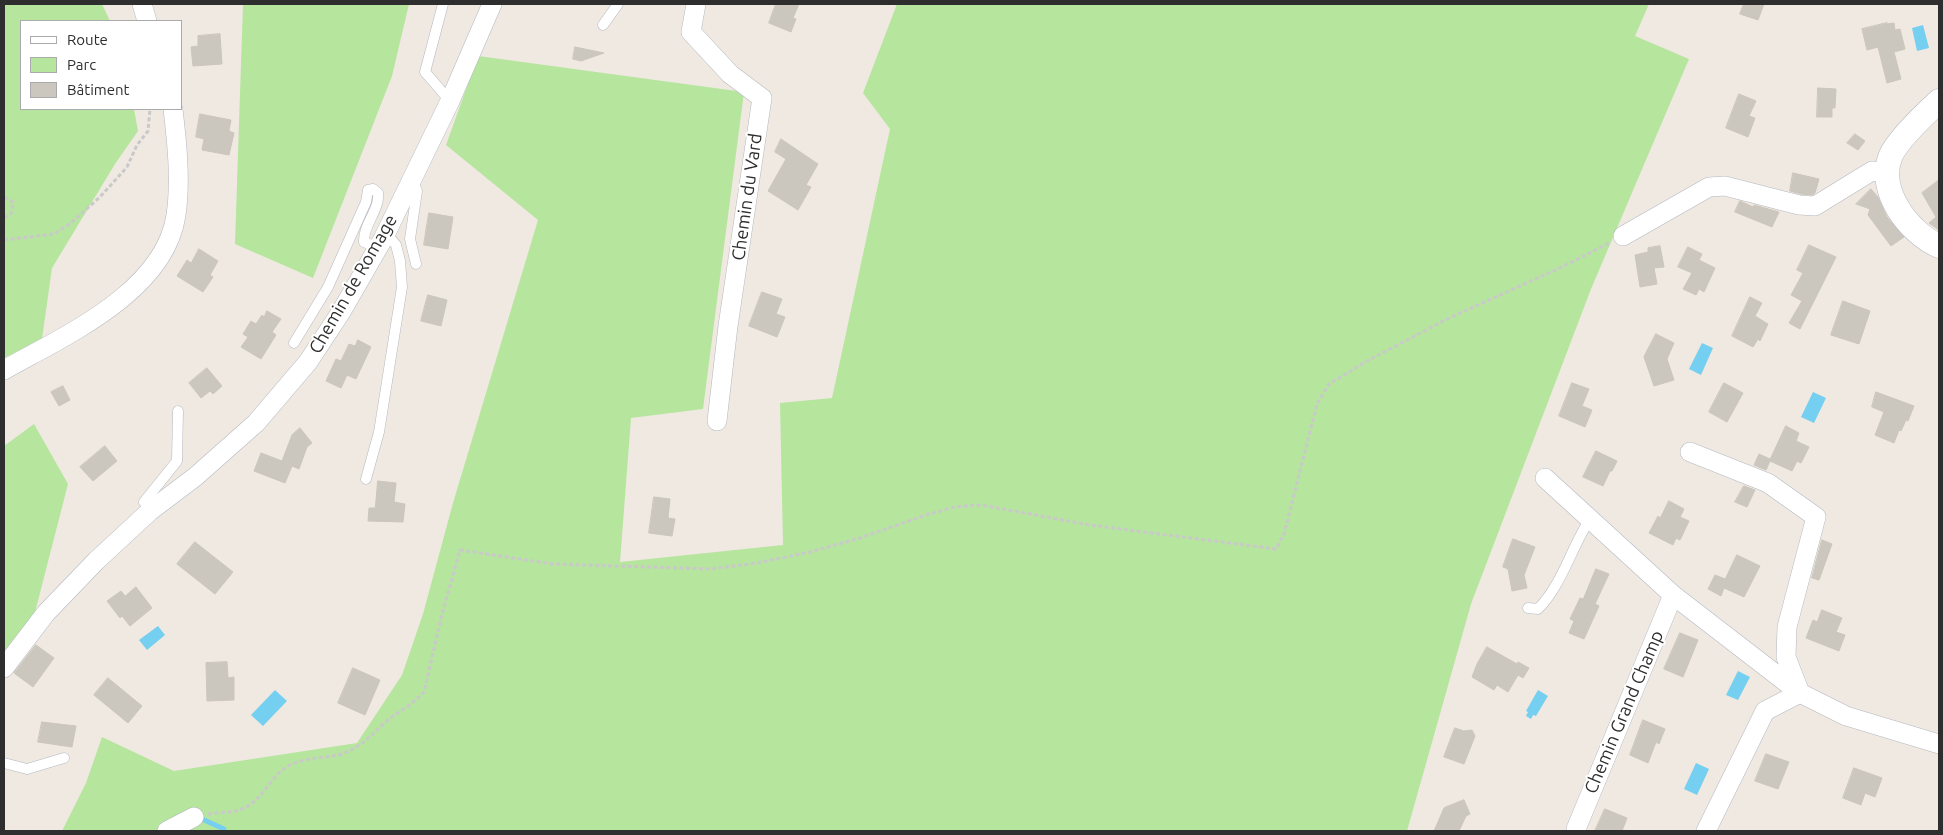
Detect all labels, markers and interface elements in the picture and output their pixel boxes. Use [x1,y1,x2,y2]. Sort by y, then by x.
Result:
legend [20,20,182,110]
text: Route [67,31,108,48]
text: Parc [67,56,96,73]
text: Bâtiment [67,81,129,98]
street label: Chemin du Vard [727,132,767,262]
street label: Chemin de Romage [304,211,402,357]
street label: Chemin Grand Champ [1580,627,1668,797]

